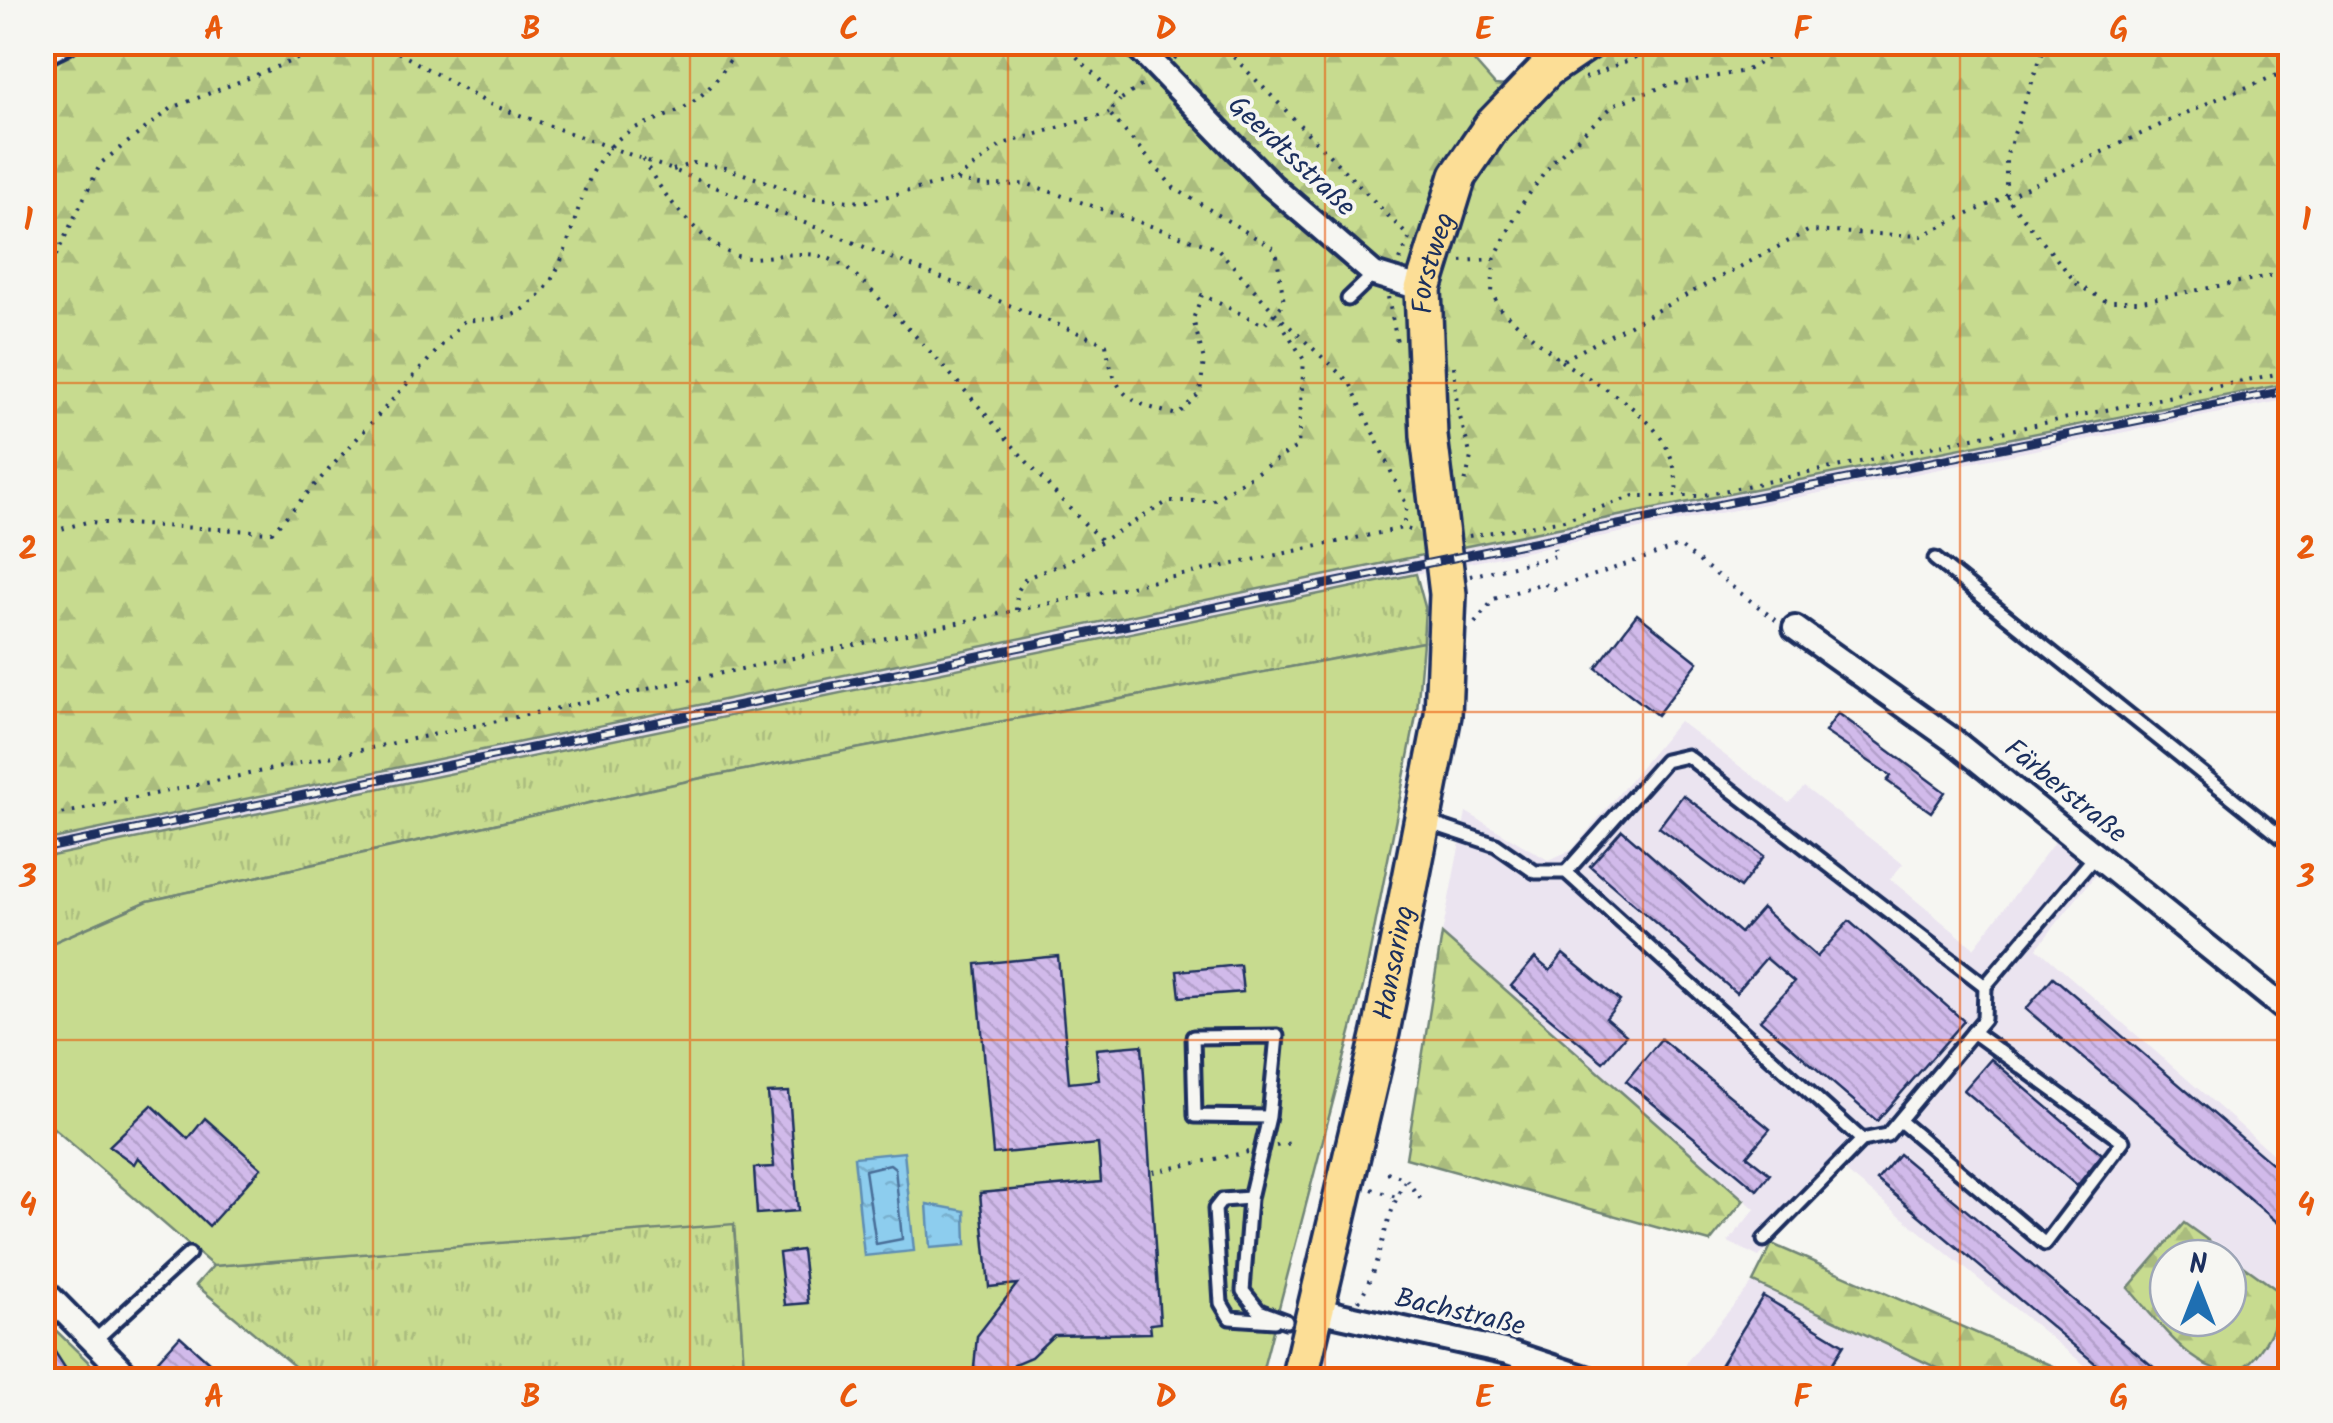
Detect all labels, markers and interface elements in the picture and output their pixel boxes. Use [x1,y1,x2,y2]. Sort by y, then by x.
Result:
text: A [204,5,224,56]
text: B [521,5,541,56]
text: C [839,5,859,56]
text: D [1155,5,1177,56]
text: E [1475,5,1494,56]
text: F [1793,5,1812,56]
text: G [2109,5,2129,56]
street label: Geerdtsstraße [1216,85,1366,229]
text: 1 [23,196,33,247]
text: 1 [2301,196,2311,247]
street label: Forstweg [1400,207,1468,315]
text: 2 [19,525,37,576]
text: 2 [2297,525,2315,576]
street label: Färberstraße [1993,728,2137,856]
text: 3 [18,853,37,904]
text: 3 [2296,853,2315,904]
street label: Hansaring [1361,902,1428,1024]
text: 4 [19,1181,37,1232]
text: 4 [2297,1181,2315,1232]
north arrow [2148,1238,2248,1338]
text: N [2189,1243,2207,1288]
street label: Bachstraße [1390,1276,1530,1350]
text: A [204,1373,224,1423]
text: B [521,1373,541,1423]
text: C [839,1373,859,1423]
text: D [1155,1373,1177,1423]
text: E [1475,1373,1494,1423]
text: F [1793,1373,1812,1423]
text: G [2109,1373,2129,1423]

